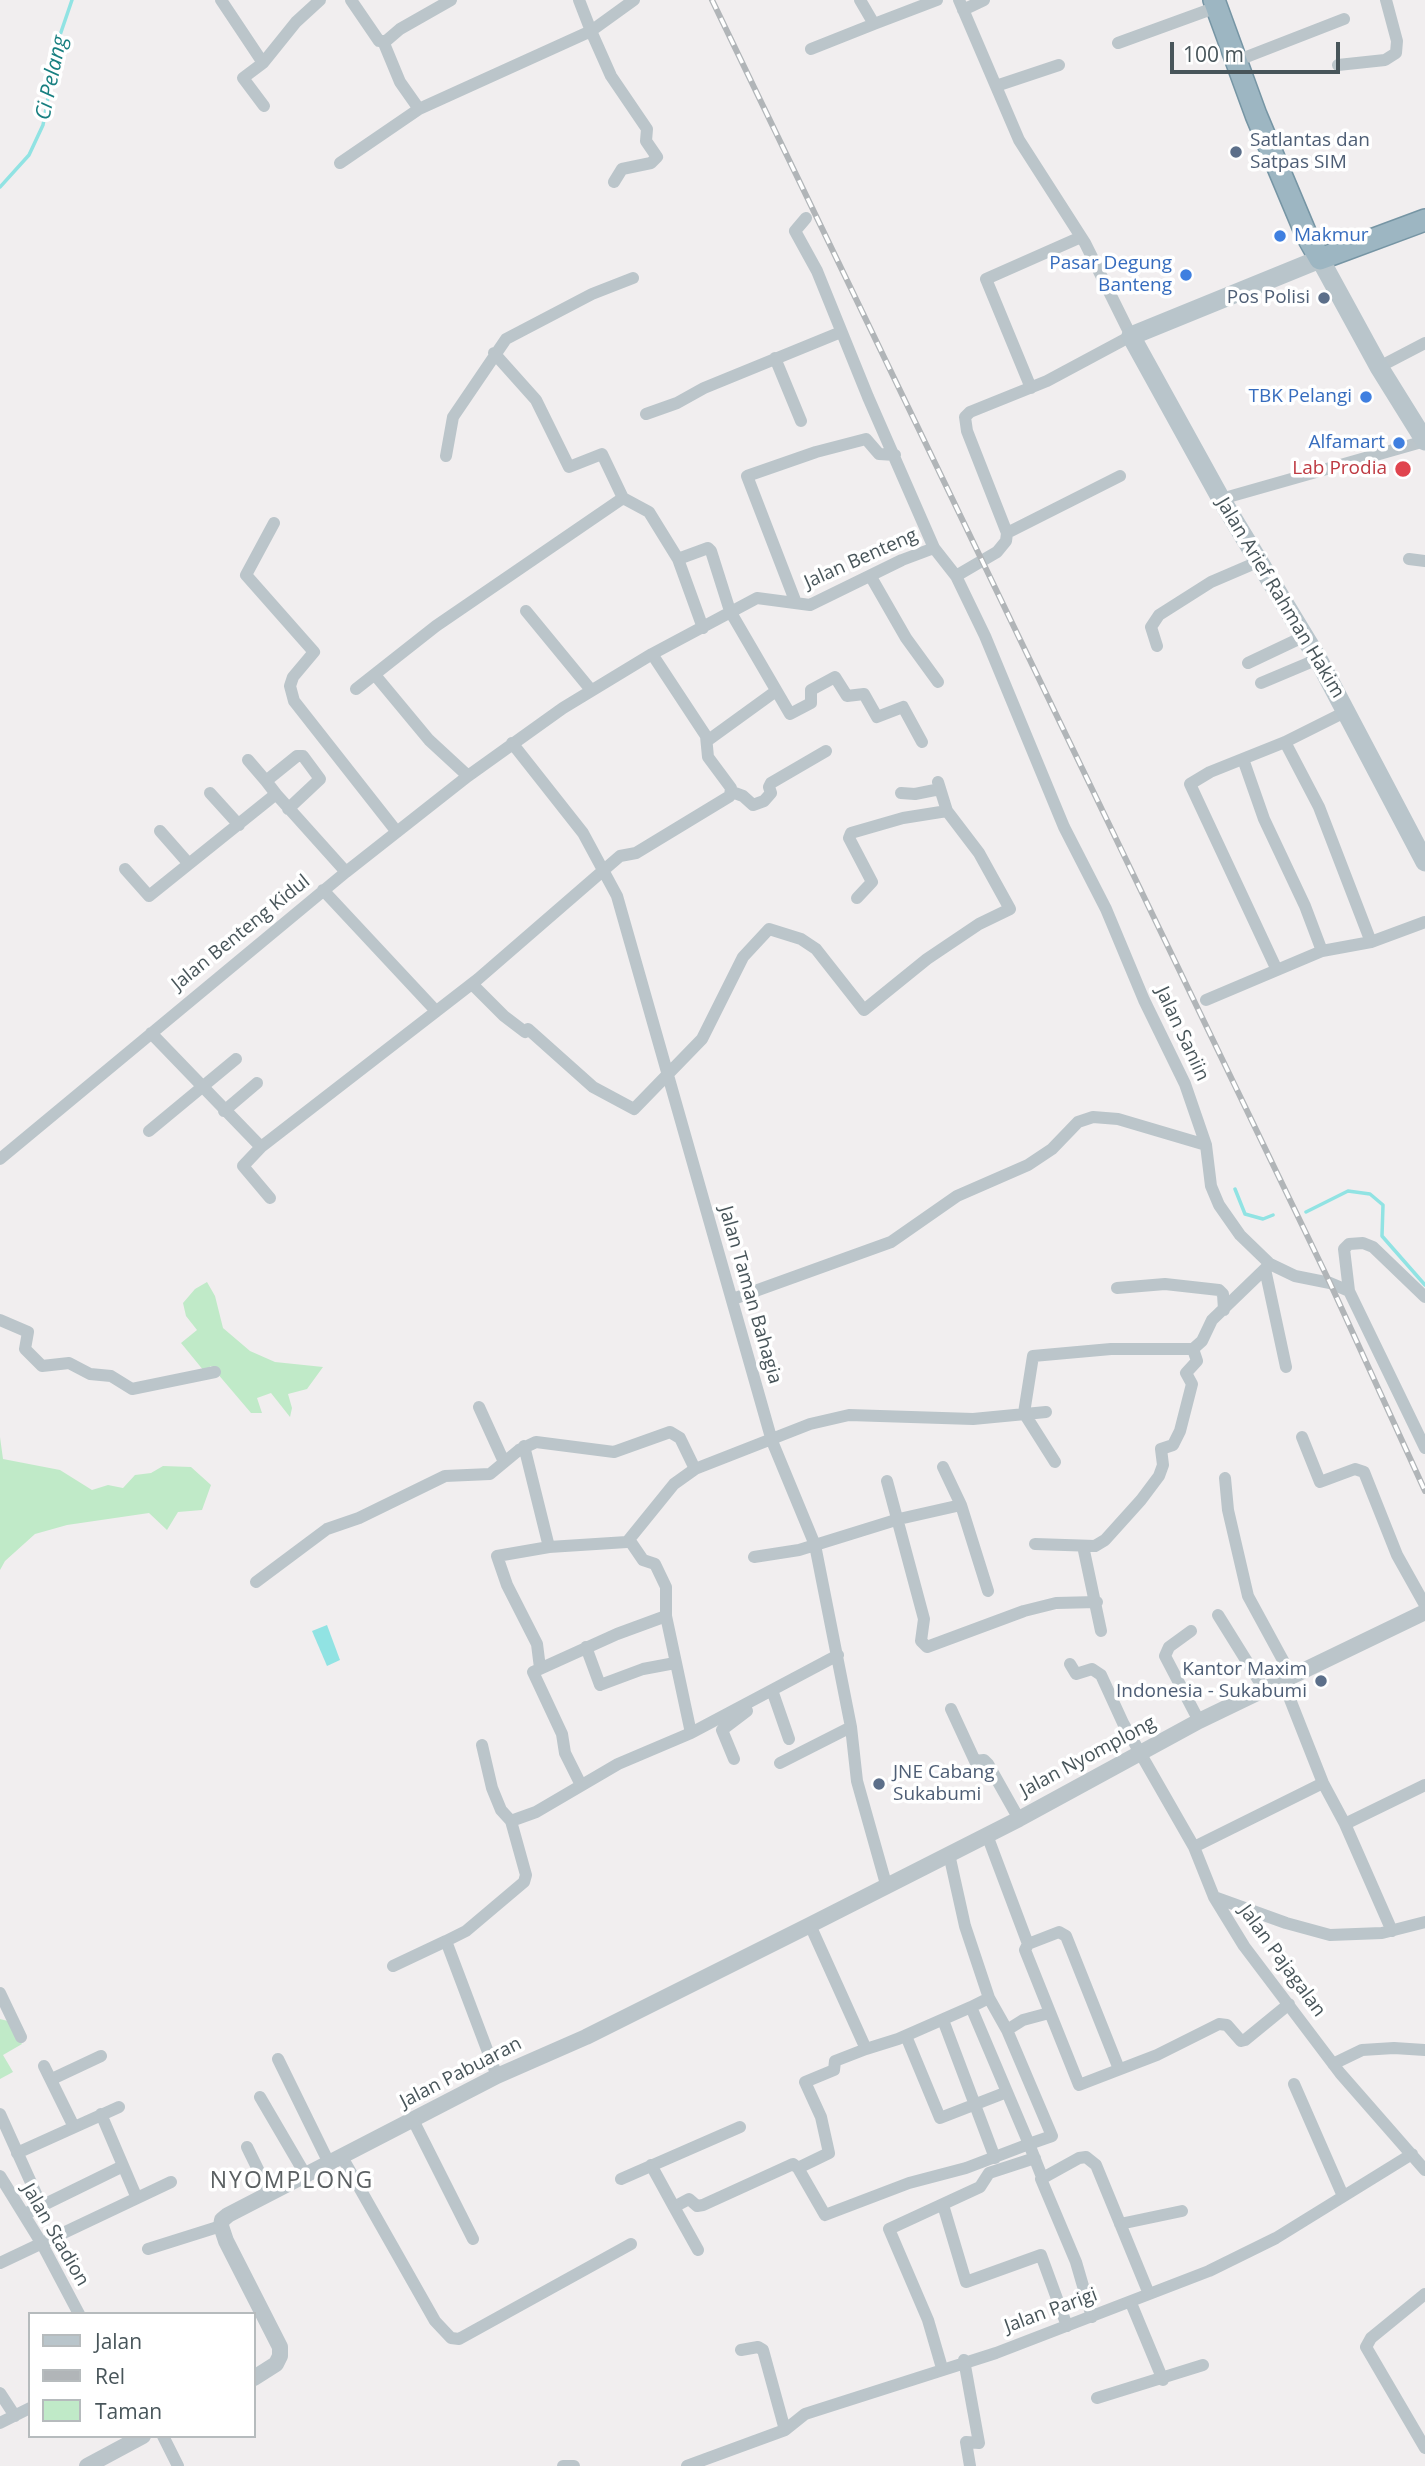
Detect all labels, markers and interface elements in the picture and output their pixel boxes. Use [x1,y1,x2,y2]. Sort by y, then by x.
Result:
scale bar [1173,28,1343,72]
water label: Ci Pelang [31,34,73,122]
text: 100 m [1183,40,1244,68]
place label: Satlantas dan Satpas SIM [1250,130,1370,174]
marker: Satlantas dan Satpas SIM [1228,144,1244,160]
place label: Makmur [1294,225,1369,247]
marker: Makmur [1272,228,1288,244]
place label: Pasar Degung Banteng [1049,253,1172,297]
marker: Pasar Degung Banteng [1178,267,1194,283]
place label: Pos Polisi [1227,287,1310,309]
marker: Pos Polisi [1316,290,1332,306]
place label: TBK Pelangi [1248,386,1352,408]
marker: TBK Pelangi [1358,389,1374,405]
place label: Alfamart [1309,432,1385,454]
marker: Alfamart [1391,435,1407,451]
place label: Lab Prodia [1292,458,1387,480]
marker: Lab Prodia [1393,459,1413,479]
street label: Jalan Arief Rahman Hakim [1211,494,1349,702]
street label: Jalan Benteng [801,524,921,594]
street label: Jalan Benteng Kidul [167,870,315,996]
street label: Jalan Saniin [1150,983,1214,1085]
street label: Jalan Taman Bahagia [714,1203,786,1387]
place label: Kantor Maxim Indonesia - Sukabumi [1116,1659,1307,1703]
marker: Kantor Maxim Indonesia - Sukabumi [1313,1673,1329,1689]
street label: Jalan Nyomplong [1016,1712,1160,1802]
place label: JNE Cabang Sukabumi [893,1762,995,1806]
marker: JNE Cabang Sukabumi [871,1776,887,1792]
street label: Jalan Pajagalan [1234,1901,1330,2021]
street label: Jalan Pabuaran [396,2033,526,2113]
district label: NYOMPLONG [211,2167,373,2195]
street label: Jalan Stadion [16,2180,94,2290]
street label: Jalan Parigi [1001,2284,1101,2338]
legend [28,2312,256,2438]
text: Jalan [95,2327,142,2355]
text: Rel [95,2362,125,2390]
text: Taman [95,2397,162,2425]

